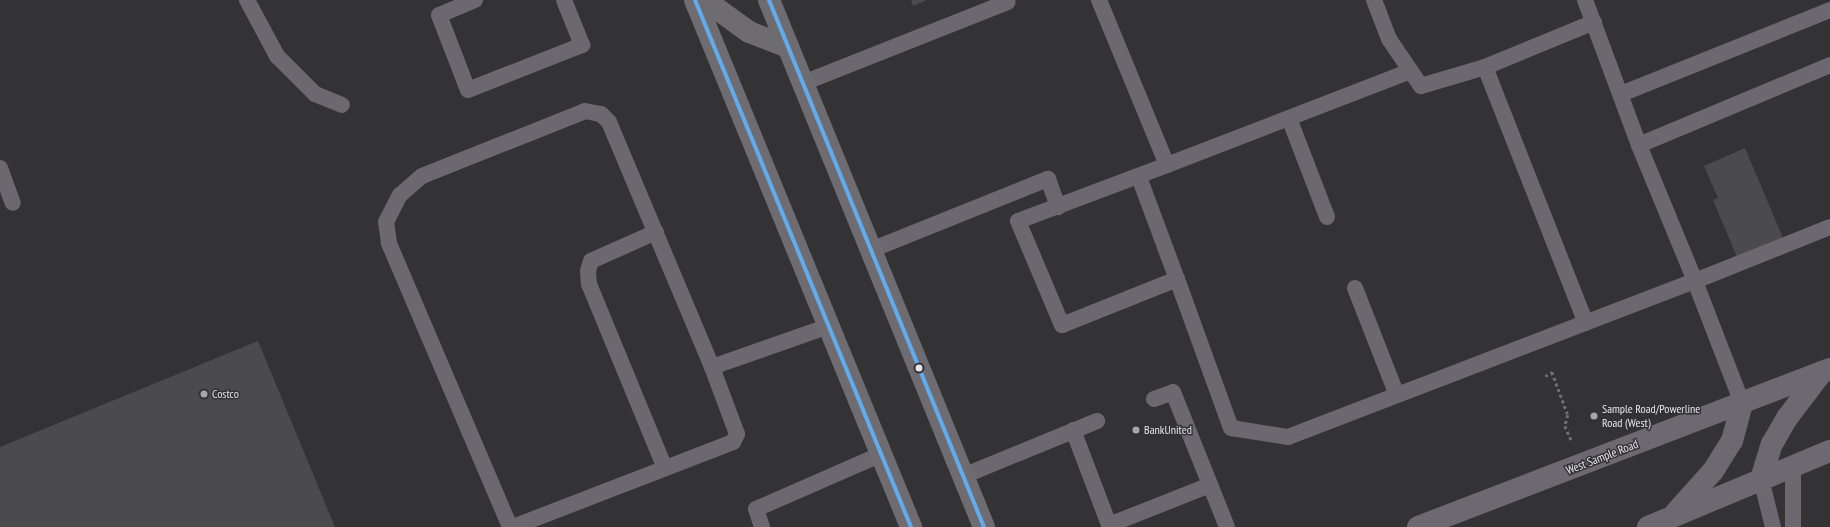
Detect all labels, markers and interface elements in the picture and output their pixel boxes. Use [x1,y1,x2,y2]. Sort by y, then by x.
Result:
unlabelled marker [914,363,924,373]
place label: Costco [212,387,239,401]
marker: Costco [199,389,209,399]
place label: Sample Road/Powerline Road (West) [1602,402,1700,430]
marker: Sample Road/Powerline Road (West) [1589,411,1599,421]
place label: BankUnited [1144,423,1192,437]
marker: BankUnited [1131,425,1141,435]
street label: West Sample Road [1564,437,1640,477]

